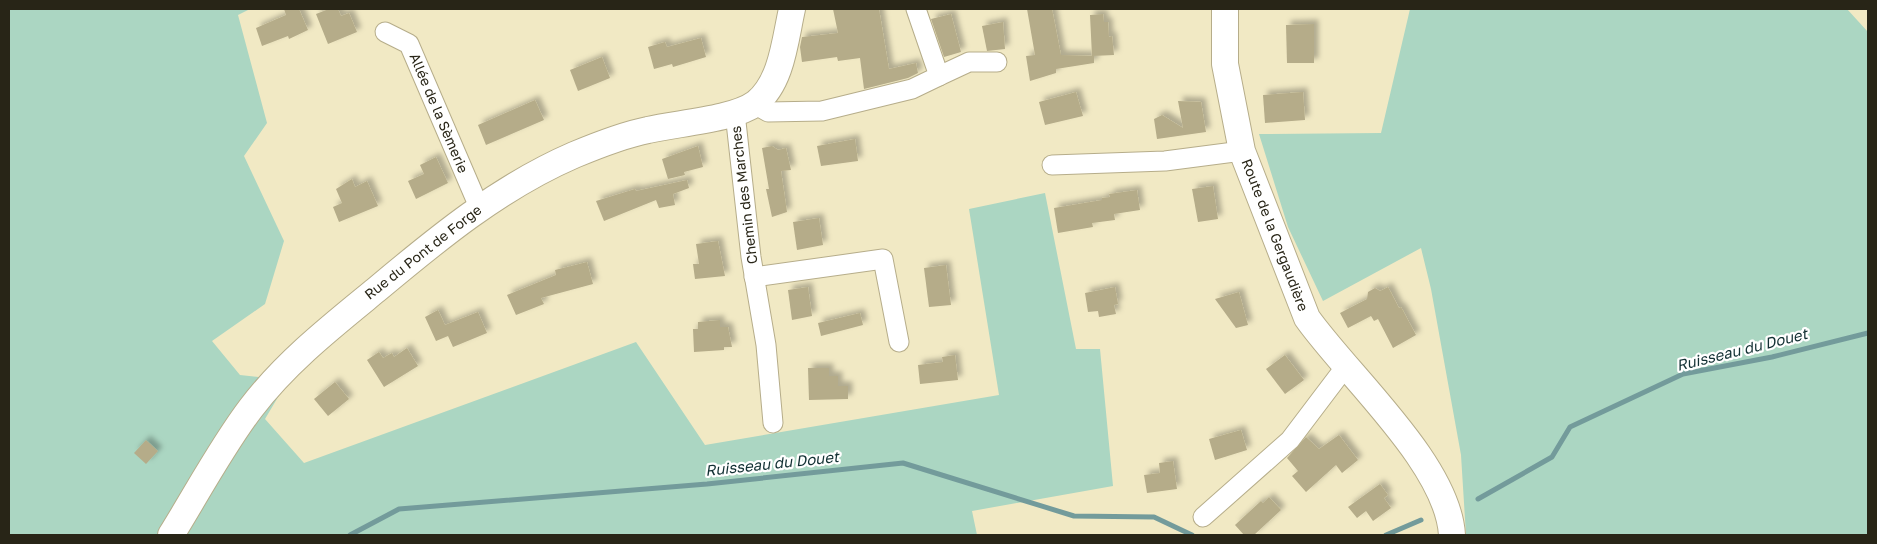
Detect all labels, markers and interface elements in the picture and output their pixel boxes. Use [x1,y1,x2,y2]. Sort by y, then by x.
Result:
street label: Allée de la Sèmerie [406,50,472,175]
street label: Chemin des Marches [727,125,760,265]
street label: Route de la Gergaudière [1239,156,1312,313]
street label: Rue du Pont de Forge [361,201,485,303]
water label: Ruisseau du Douet [1674,324,1811,374]
water label: Ruisseau du Douet [704,447,842,479]

